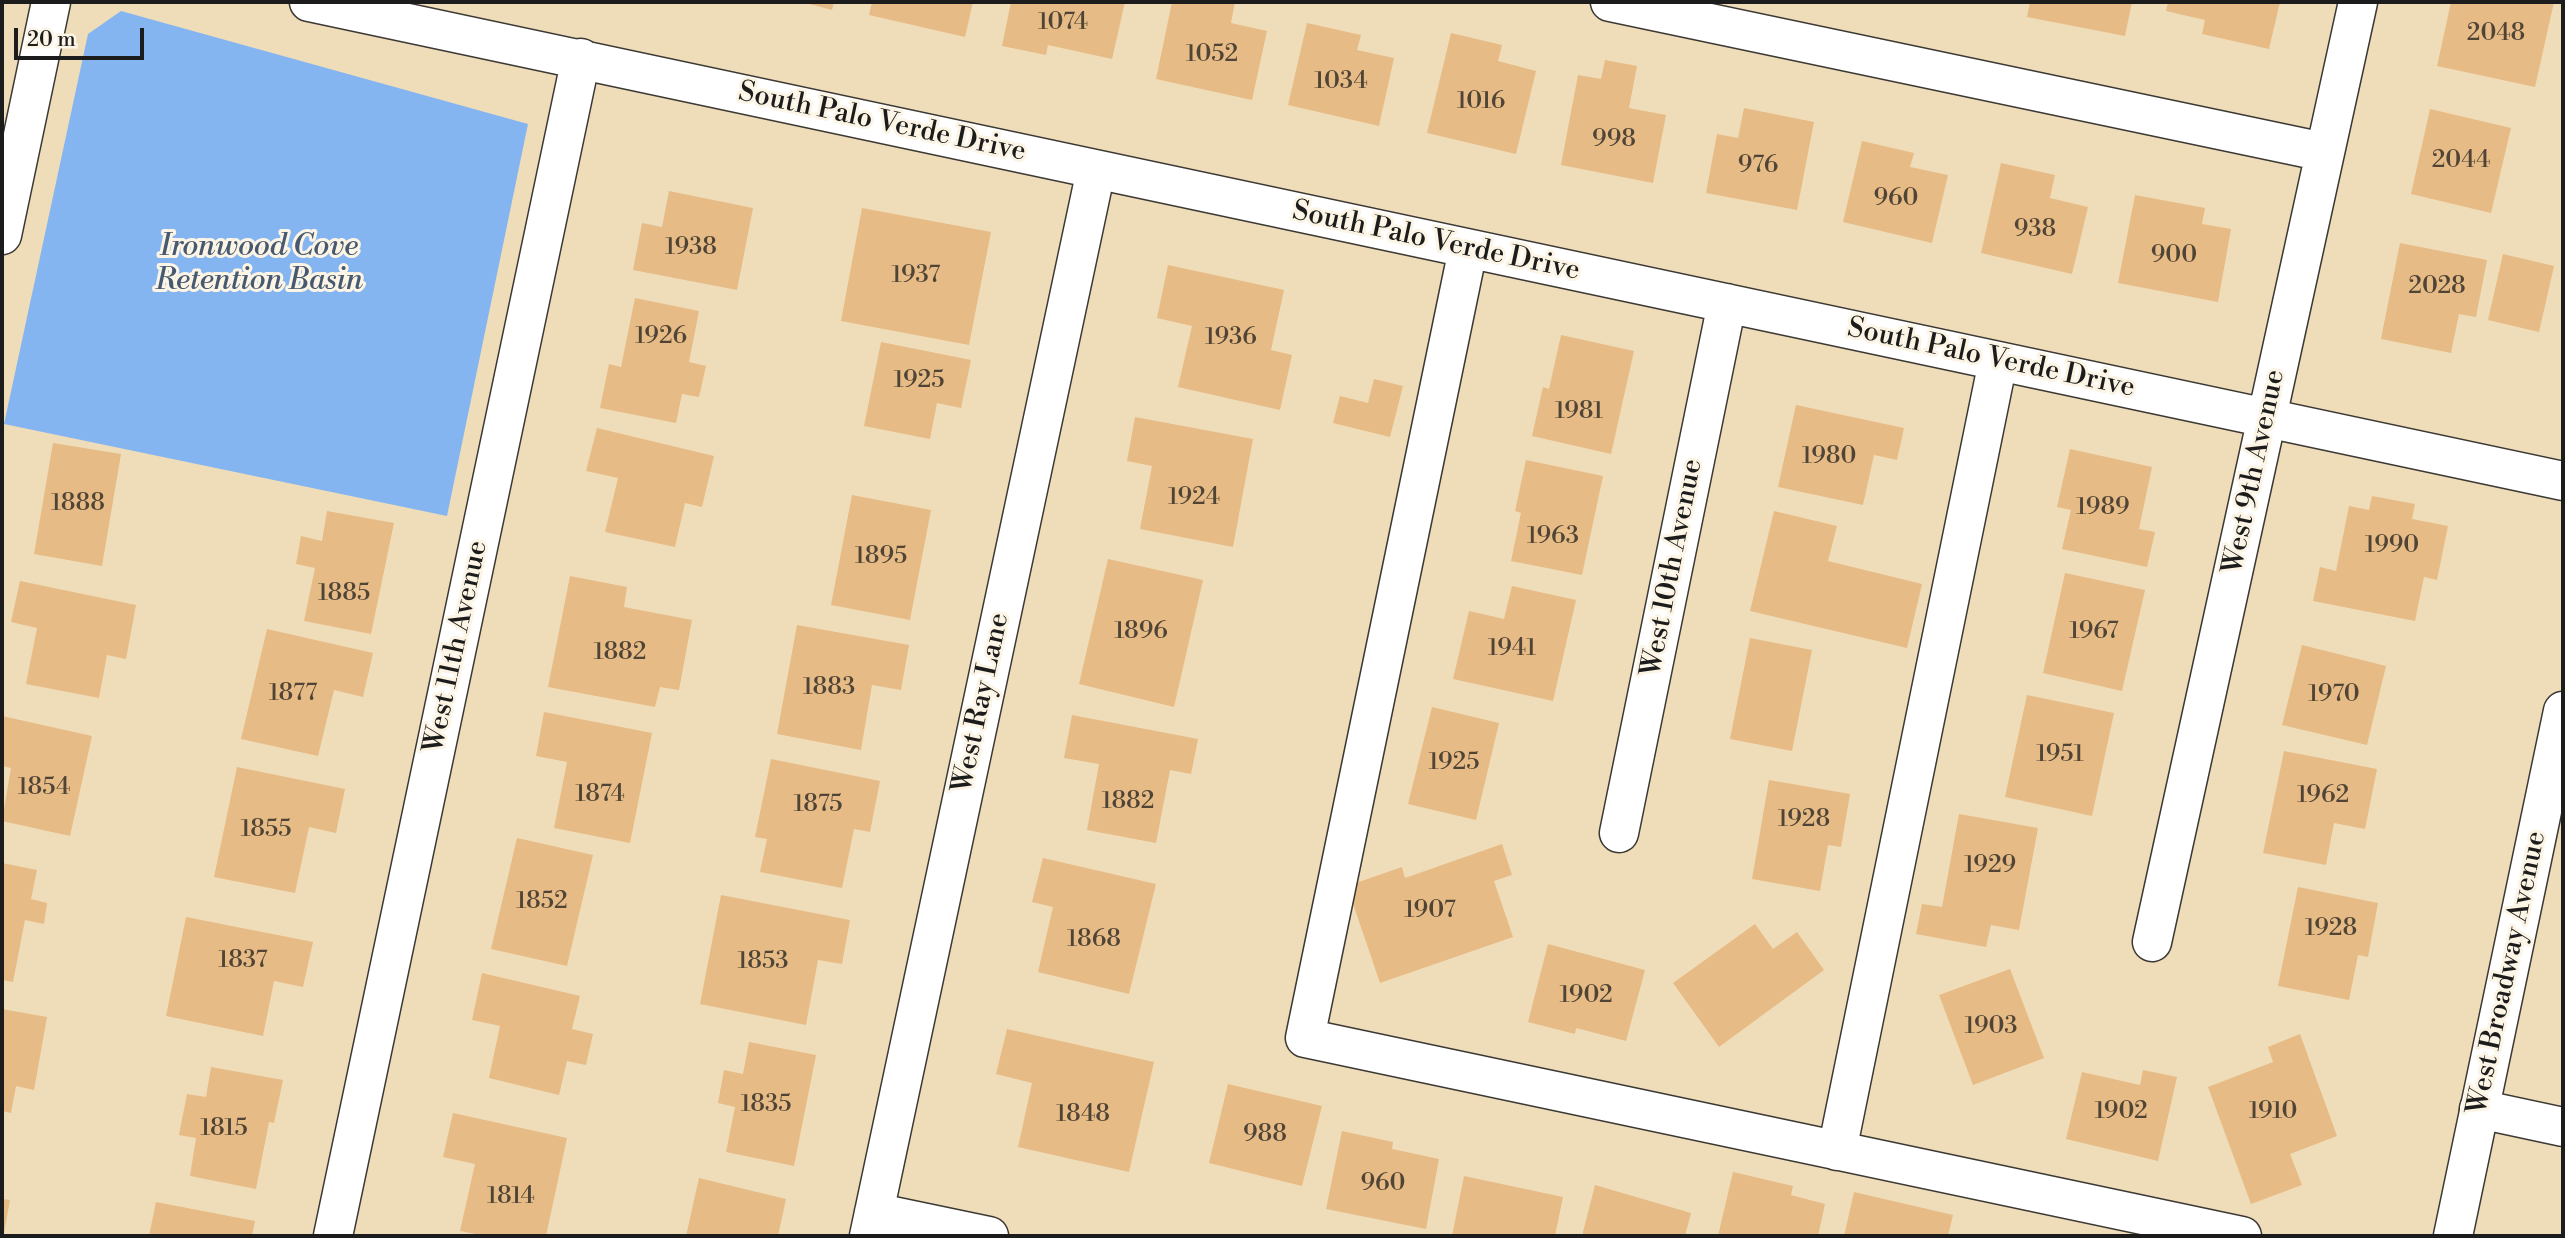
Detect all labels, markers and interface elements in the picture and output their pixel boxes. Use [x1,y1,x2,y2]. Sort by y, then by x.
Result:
house number: 1074 [1038,9,1088,37]
scale bar [18,14,147,58]
house number: 2048 [2467,20,2525,48]
text: 20 m [27,27,76,53]
house number: 1052 [1186,41,1238,69]
house number: 1034 [1314,68,1368,96]
street label: South Palo Verde Drive [735,76,1029,170]
house number: 1016 [1457,88,1505,116]
house number: 998 [1592,126,1636,154]
house number: 2044 [2432,147,2490,175]
house number: 976 [1738,152,1778,180]
house number: 960 [1874,185,1918,213]
street label: South Palo Verde Drive [1289,195,1583,289]
house number: 938 [2014,216,2056,244]
water label: Ironwood Cove Retention Basin [155,230,363,300]
house number: 1938 [665,234,717,262]
house number: 900 [2151,242,2197,270]
house number: 1937 [892,262,940,290]
house number: 2028 [2408,273,2466,301]
street label: South Palo Verde Drive [1844,312,2138,406]
house number: 1926 [635,323,687,351]
house number: 1936 [1205,324,1257,352]
house number: 1925 [894,367,944,395]
street label: West 9th Avenue [2217,367,2293,577]
house number: 1981 [1555,398,1603,426]
house number: 1980 [1802,443,1856,471]
street label: West 10th Avenue [1635,457,1711,679]
house number: 1924 [1168,484,1220,512]
house number: 1888 [51,490,105,518]
house number: 1989 [2076,494,2130,522]
house number: 1963 [1527,523,1579,551]
house number: 1990 [2365,532,2419,560]
street label: West 11th Avenue [418,538,496,756]
house number: 1895 [855,543,907,571]
house number: 1885 [318,580,370,608]
street label: West Ray Lane [947,610,1017,796]
house number: 1896 [1114,618,1168,646]
house number: 1967 [2069,618,2119,646]
house number: 1941 [1488,635,1536,663]
house number: 1882 [594,639,646,667]
house number: 1883 [803,674,855,702]
house number: 1877 [269,680,317,708]
house number: 1970 [2308,681,2360,709]
house number: 1951 [2036,741,2084,769]
house number: 1925 [1429,749,1479,777]
house number: 1854 [18,774,70,802]
house number: 1874 [575,781,625,809]
house number: 1962 [2297,782,2349,810]
house number: 1882 [1102,788,1154,816]
house number: 1875 [793,791,843,819]
house number: 1928 [1778,806,1830,834]
house number: 1855 [240,816,292,844]
street label: West Broadway Avenue [2462,828,2554,1118]
house number: 1929 [1964,852,2016,880]
house number: 1852 [516,888,568,916]
house number: 1907 [1404,897,1456,925]
house number: 1928 [2305,915,2357,943]
house number: 1868 [1067,926,1121,954]
house number: 1837 [218,947,268,975]
house number: 1853 [737,948,789,976]
house number: 1902 [1559,982,1613,1010]
house number: 1903 [1964,1013,2018,1041]
house number: 1835 [740,1091,792,1119]
house number: 1902 [2094,1098,2148,1126]
house number: 1910 [2249,1098,2297,1126]
house number: 1848 [1056,1101,1110,1129]
house number: 1815 [200,1115,248,1143]
house number: 988 [1243,1121,1287,1149]
house number: 960 [1361,1170,1405,1198]
house number: 1814 [487,1183,535,1211]

